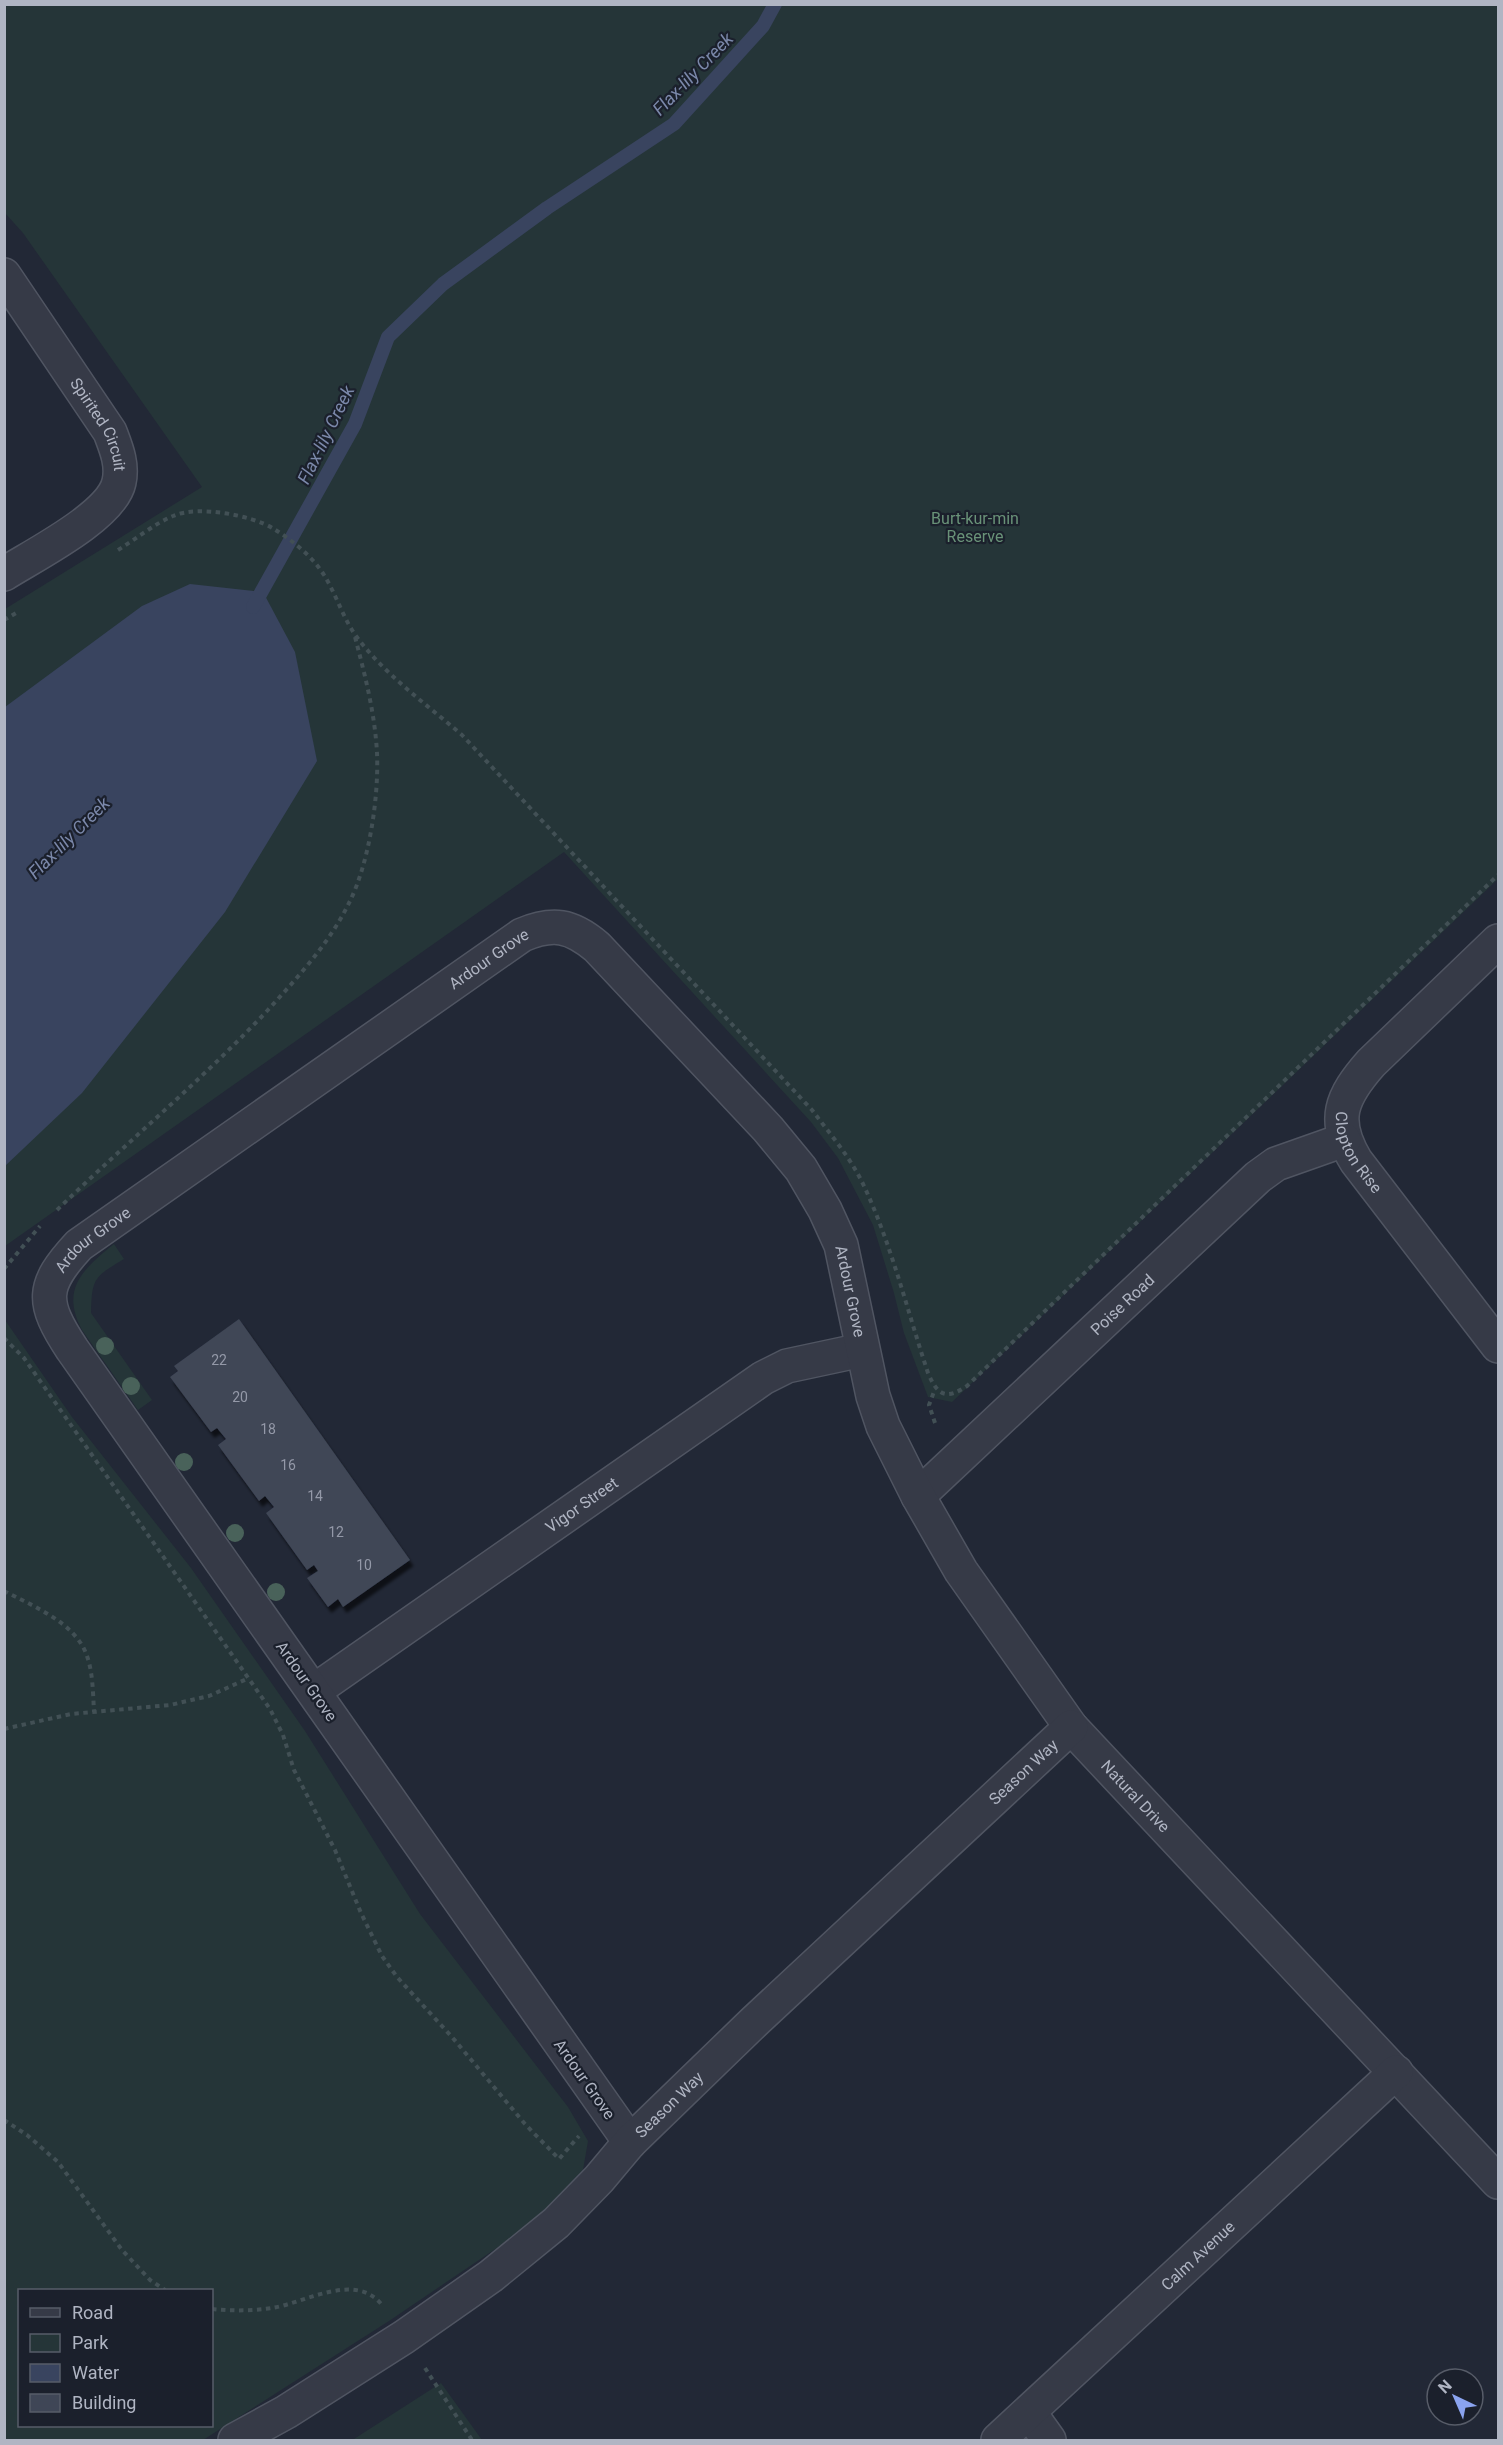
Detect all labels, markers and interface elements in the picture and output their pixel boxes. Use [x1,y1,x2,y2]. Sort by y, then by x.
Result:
water label: Flax-lily Creek [648,27,738,119]
street label: Spirited Circuit [66,374,129,472]
water label: Flax-lily Creek [293,381,359,487]
park label: Burt-kur-min Reserve [931,509,1019,546]
water label: Flax-lily Creek [23,792,115,883]
street label: Ardour Grove [445,924,531,993]
street label: Clopton Rise [1332,1111,1386,1197]
street label: Ardour Grove [51,1203,134,1276]
street label: Ardour Grove [831,1244,869,1339]
street label: Poise Road [1087,1270,1158,1339]
house number: 22 [211,1352,227,1368]
house number: 20 [232,1389,248,1405]
house number: 18 [260,1421,276,1437]
house number: 16 [280,1457,296,1473]
street label: Vigor Street [542,1473,622,1537]
house number: 14 [307,1488,323,1504]
house number: 12 [328,1524,344,1540]
house number: 10 [356,1557,372,1573]
street label: Ardour Grove [272,1638,341,1725]
street label: Season Way [985,1735,1062,1809]
street label: Natural Drive [1097,1756,1174,1836]
street label: Ardour Grove [550,2036,619,2123]
street label: Season Way [631,2067,707,2142]
street label: Calm Avenue [1157,2217,1239,2294]
legend [18,2289,213,2427]
text: Road [72,2302,113,2323]
text: Park [72,2332,109,2353]
text: Water [72,2362,119,2383]
north arrow [1425,2367,1485,2427]
text: N [1434,2376,1456,2397]
text: Building [72,2392,136,2413]

